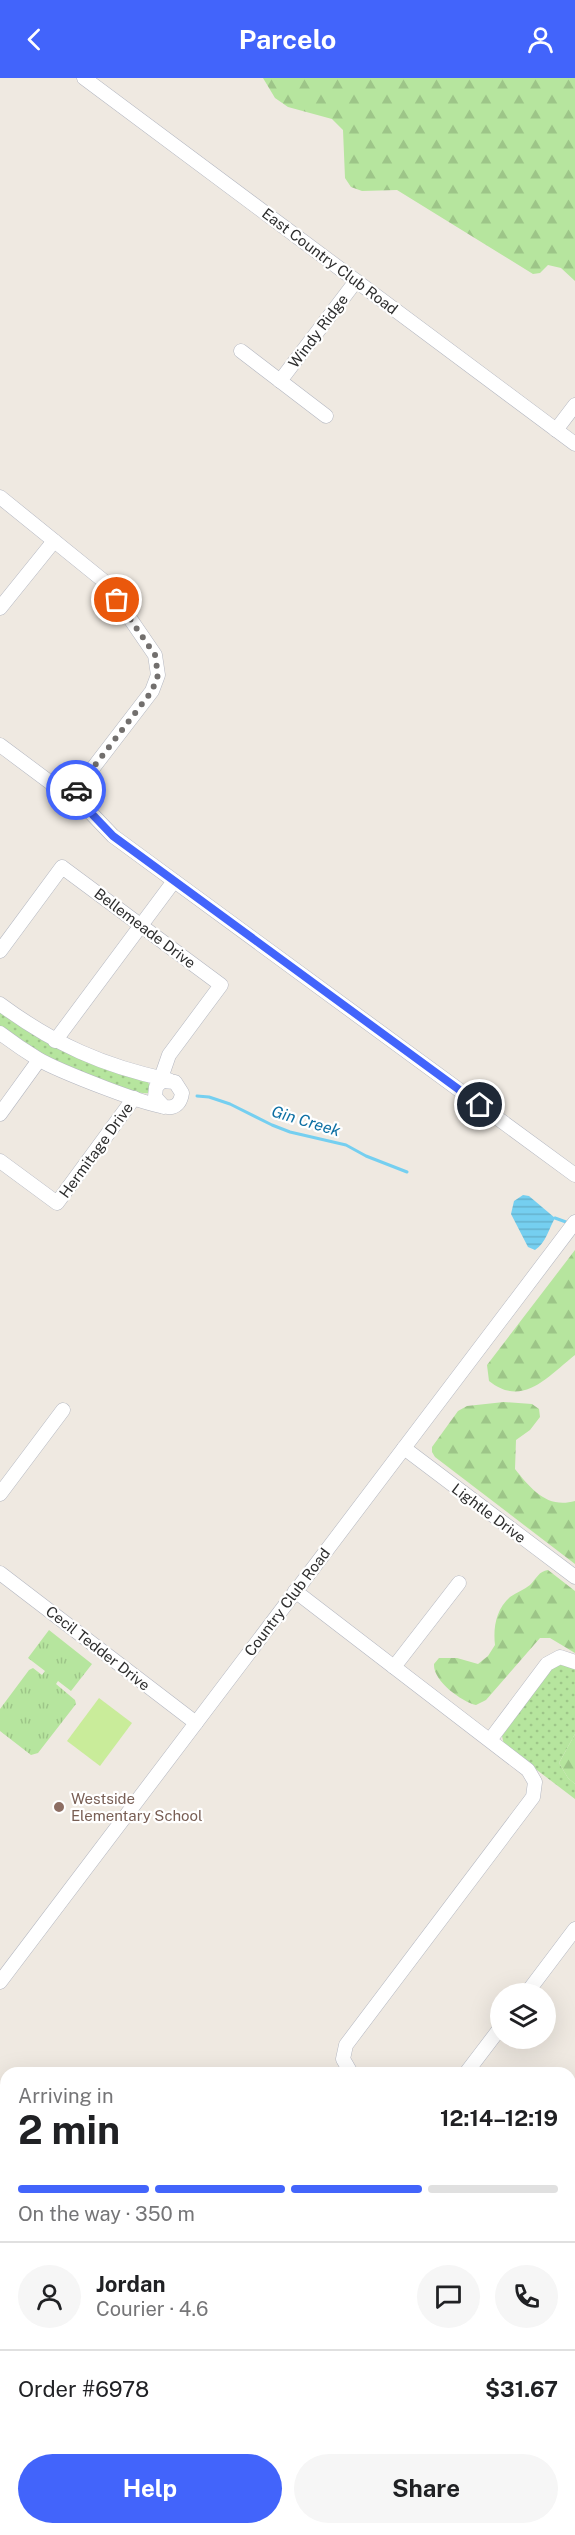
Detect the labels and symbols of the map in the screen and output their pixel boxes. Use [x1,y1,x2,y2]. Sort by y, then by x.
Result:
street label: East Country Club Road [259,205,401,317]
street label: Windy Ridge [285,291,351,371]
pin [91,574,142,625]
courier [46,760,106,820]
street label: Bellemeade Drive [91,884,199,972]
pin [454,1079,505,1130]
street label: Hermitage Drive [56,1099,136,1201]
water label: Gin Creek [269,1102,343,1141]
street label: Lightle Drive [449,1480,529,1546]
street label: Country Club Road [241,1545,333,1659]
street label: Cecil Tedder Drive [43,1602,153,1694]
place label: Westside Elementary School [71,1790,203,1824]
marker: Westside Elementary School [52,1800,66,1814]

